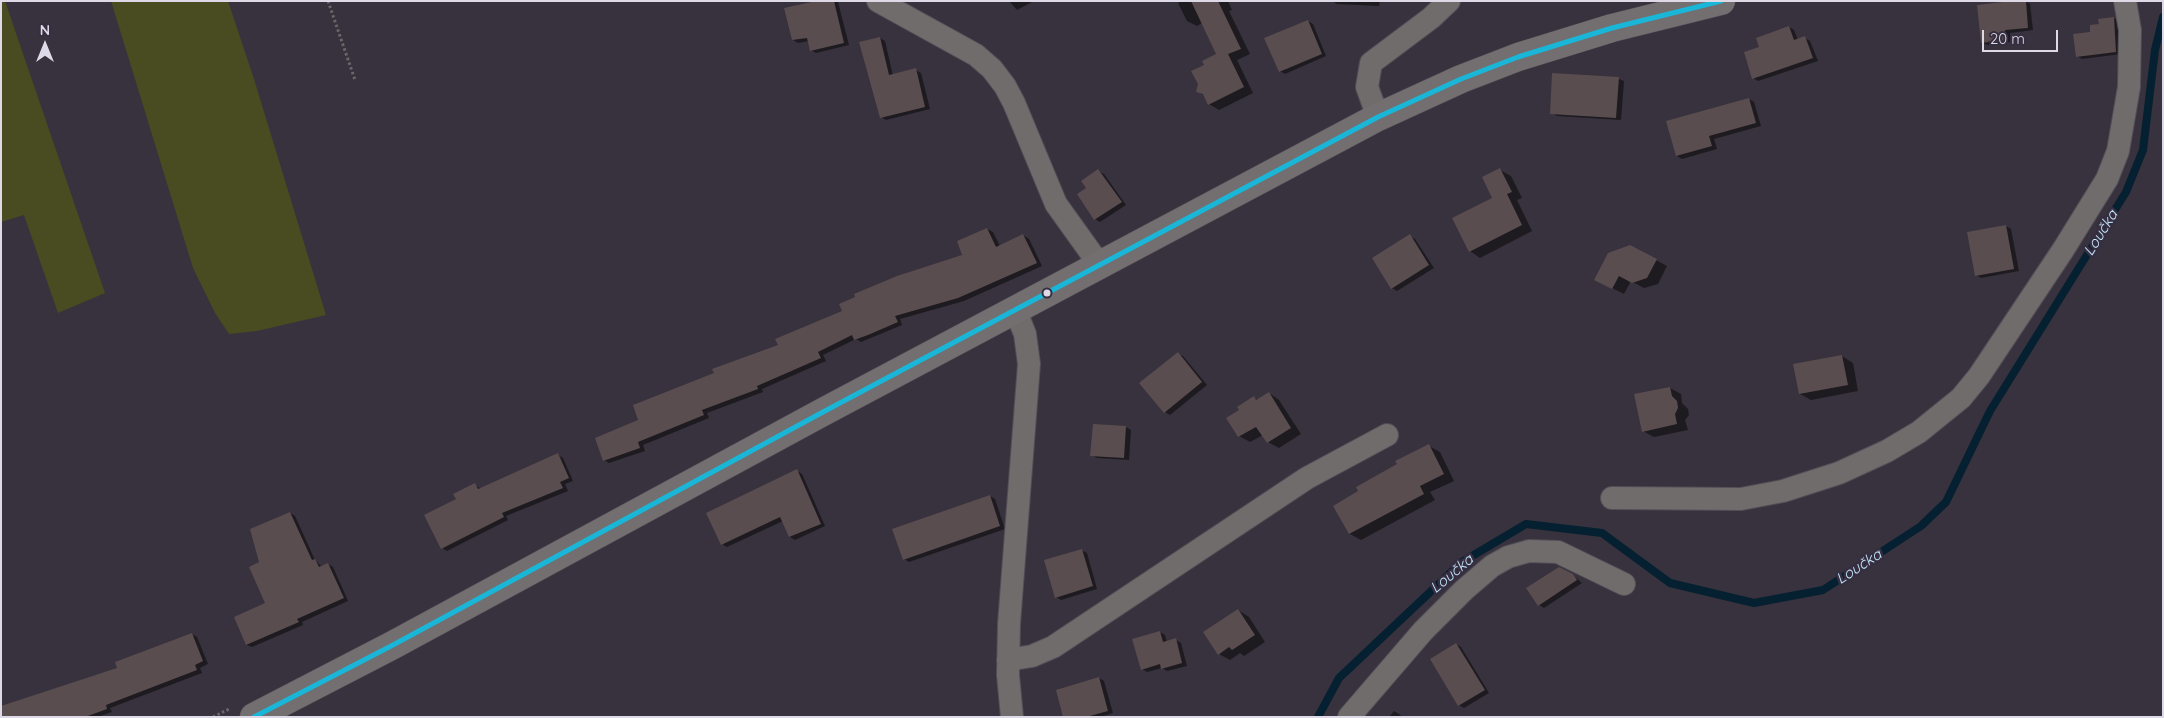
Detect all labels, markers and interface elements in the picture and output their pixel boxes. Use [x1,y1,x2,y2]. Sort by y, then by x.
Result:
north arrow [20,20,70,70]
scale bar [1984,20,2060,52]
text: N [40,21,50,39]
text: 20 m [1990,29,2025,48]
water label: Loučka [2080,207,2122,259]
unlabelled marker [1042,288,1052,298]
water label: Loučka [1833,546,1885,588]
water label: Loučka [1427,551,1477,597]

